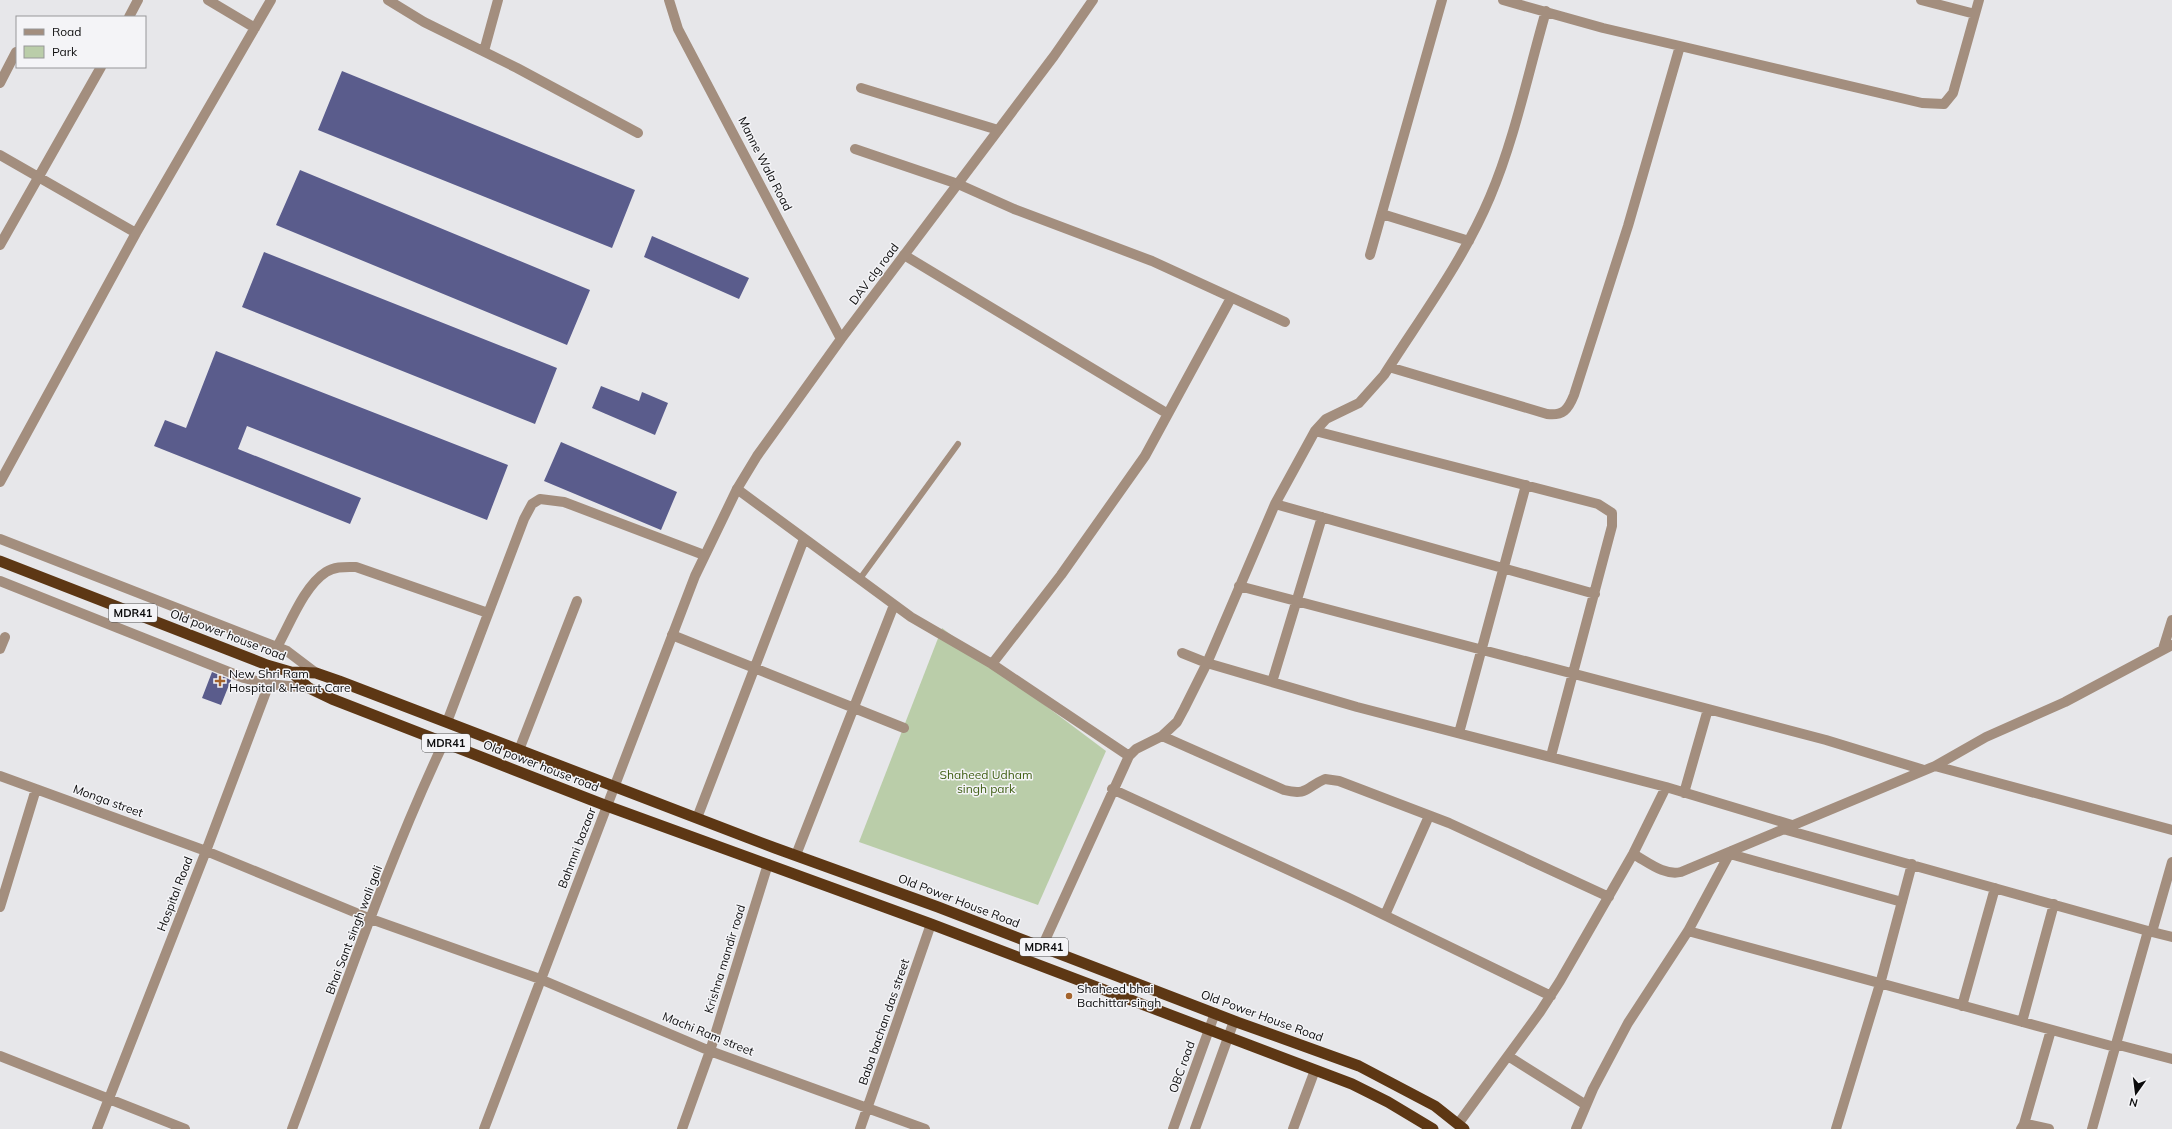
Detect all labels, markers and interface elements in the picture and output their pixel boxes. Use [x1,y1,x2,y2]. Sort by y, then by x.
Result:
legend [16,16,146,68]
text: Road [52,24,81,39]
text: Park [52,44,78,59]
street label: Manne Wala Road [735,114,796,213]
street label: DAV clg road [846,240,902,307]
road number: MDR41 [109,604,157,622]
street label: Old power house road [168,606,288,664]
place label: New Shri Ram Hospital & Heart Care [229,666,351,695]
marker: New Shri Ram Hospital & Heart Care [214,675,226,687]
road number: MDR41 [422,734,470,752]
street label: Old power house road [481,737,601,795]
park label: Shaheed Udham singh park [940,767,1032,796]
street label: Monga street [71,781,145,820]
street label: Bahmni bazaar [554,805,599,890]
street label: Hospital Road [153,854,196,933]
street label: Bhai Sant singh wali gali [322,863,385,997]
street label: Old Power House Road [896,870,1022,931]
street label: Krishna mandir road [701,903,748,1015]
road number: MDR41 [1020,938,1068,956]
street label: Baba bachan das street [855,957,912,1087]
place label: Shaheed bhai Bachittar singh [1077,981,1161,1010]
street label: Old Power House Road [1199,986,1325,1045]
marker: Shaheed bhai Bachittar singh [1064,991,1074,1001]
street label: Machi Ram street [660,1008,756,1059]
street label: OBC road [1165,1039,1198,1095]
north arrow [2116,1073,2156,1113]
text: N [2128,1095,2139,1111]

